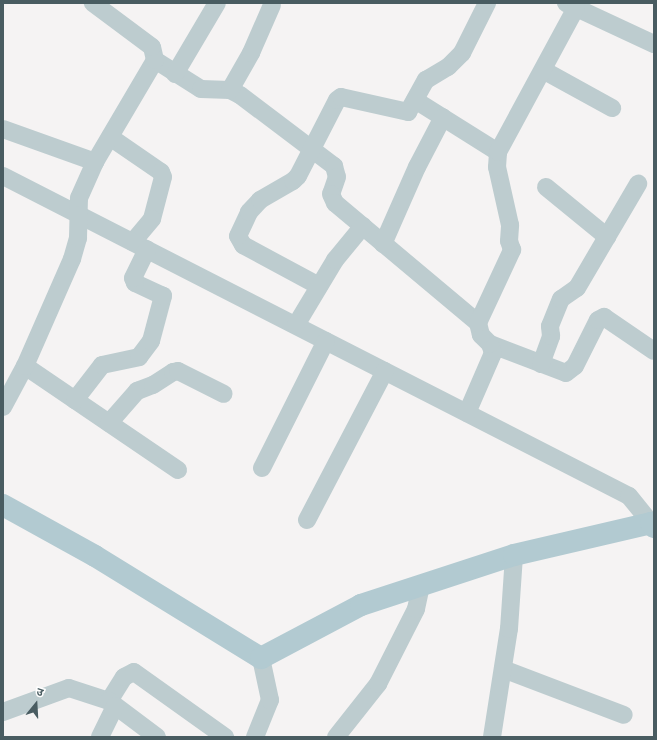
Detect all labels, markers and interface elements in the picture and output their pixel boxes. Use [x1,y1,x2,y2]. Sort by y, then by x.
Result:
north arrow [16,684,56,724]
text: उ [34,684,45,700]

